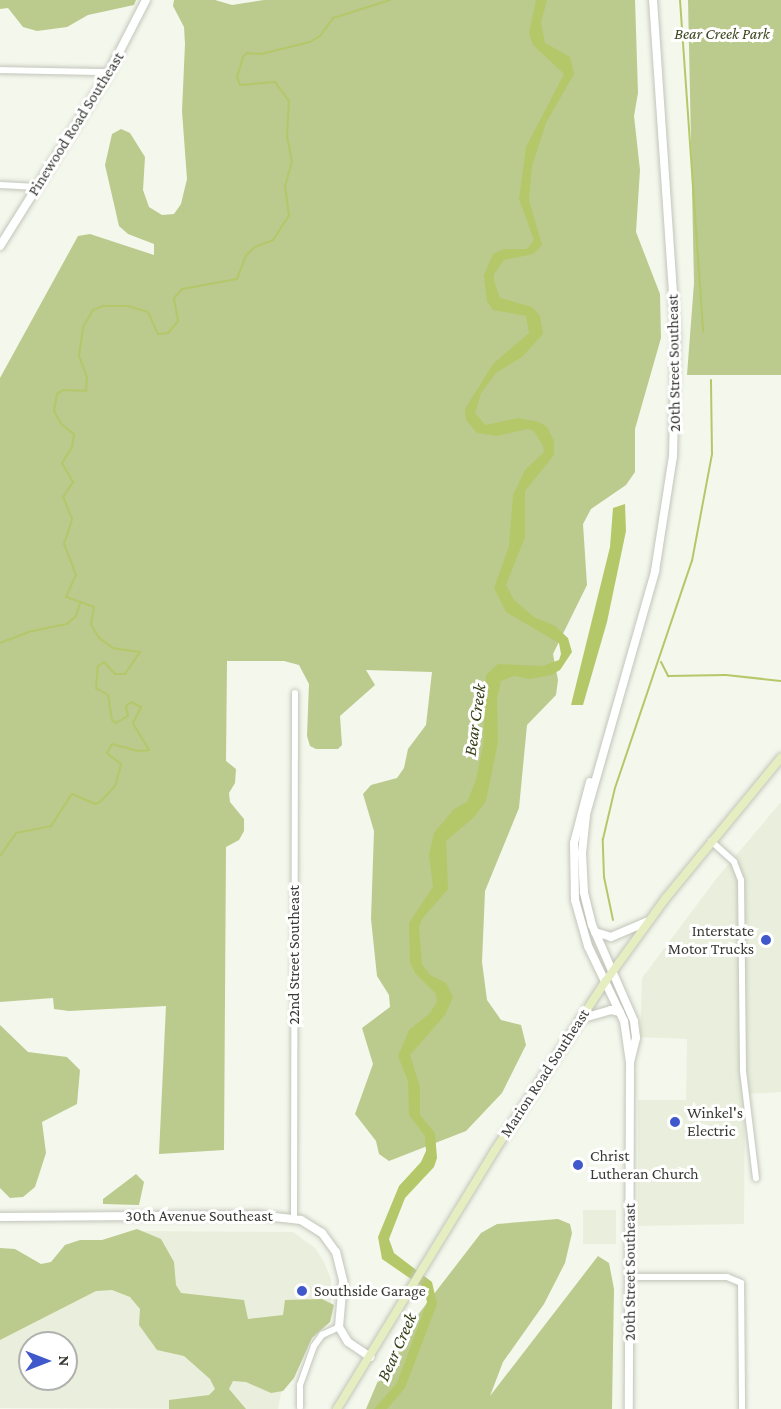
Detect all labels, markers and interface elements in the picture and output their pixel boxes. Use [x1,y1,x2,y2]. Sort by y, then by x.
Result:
park label: Bear Creek Park [674,24,770,44]
street label: Pinewood Road Southeast [24,49,128,199]
street label: 20th Street Southeast [663,294,685,432]
water label: Bear Creek [459,682,491,758]
street label: 22nd Street Southeast [284,885,304,1025]
place label: Interstate Motor Trucks [668,921,754,959]
marker: Interstate Motor Trucks [759,933,773,947]
street label: Marion Road Southeast [496,1005,594,1141]
place label: Winkel's Electric [687,1103,743,1141]
marker: Winkel's Electric [668,1115,682,1129]
place label: Christ Lutheran Church [590,1146,699,1184]
marker: Christ Lutheran Church [571,1158,585,1172]
street label: 20th Street Southeast [620,1203,640,1341]
street label: 30th Avenue Southeast [125,1206,273,1226]
place label: Southside Garage [314,1281,426,1301]
marker: Southside Garage [295,1284,309,1298]
water label: Bear Creek [372,1309,422,1385]
north arrow [18,1331,78,1391]
text: N [56,1356,73,1366]

